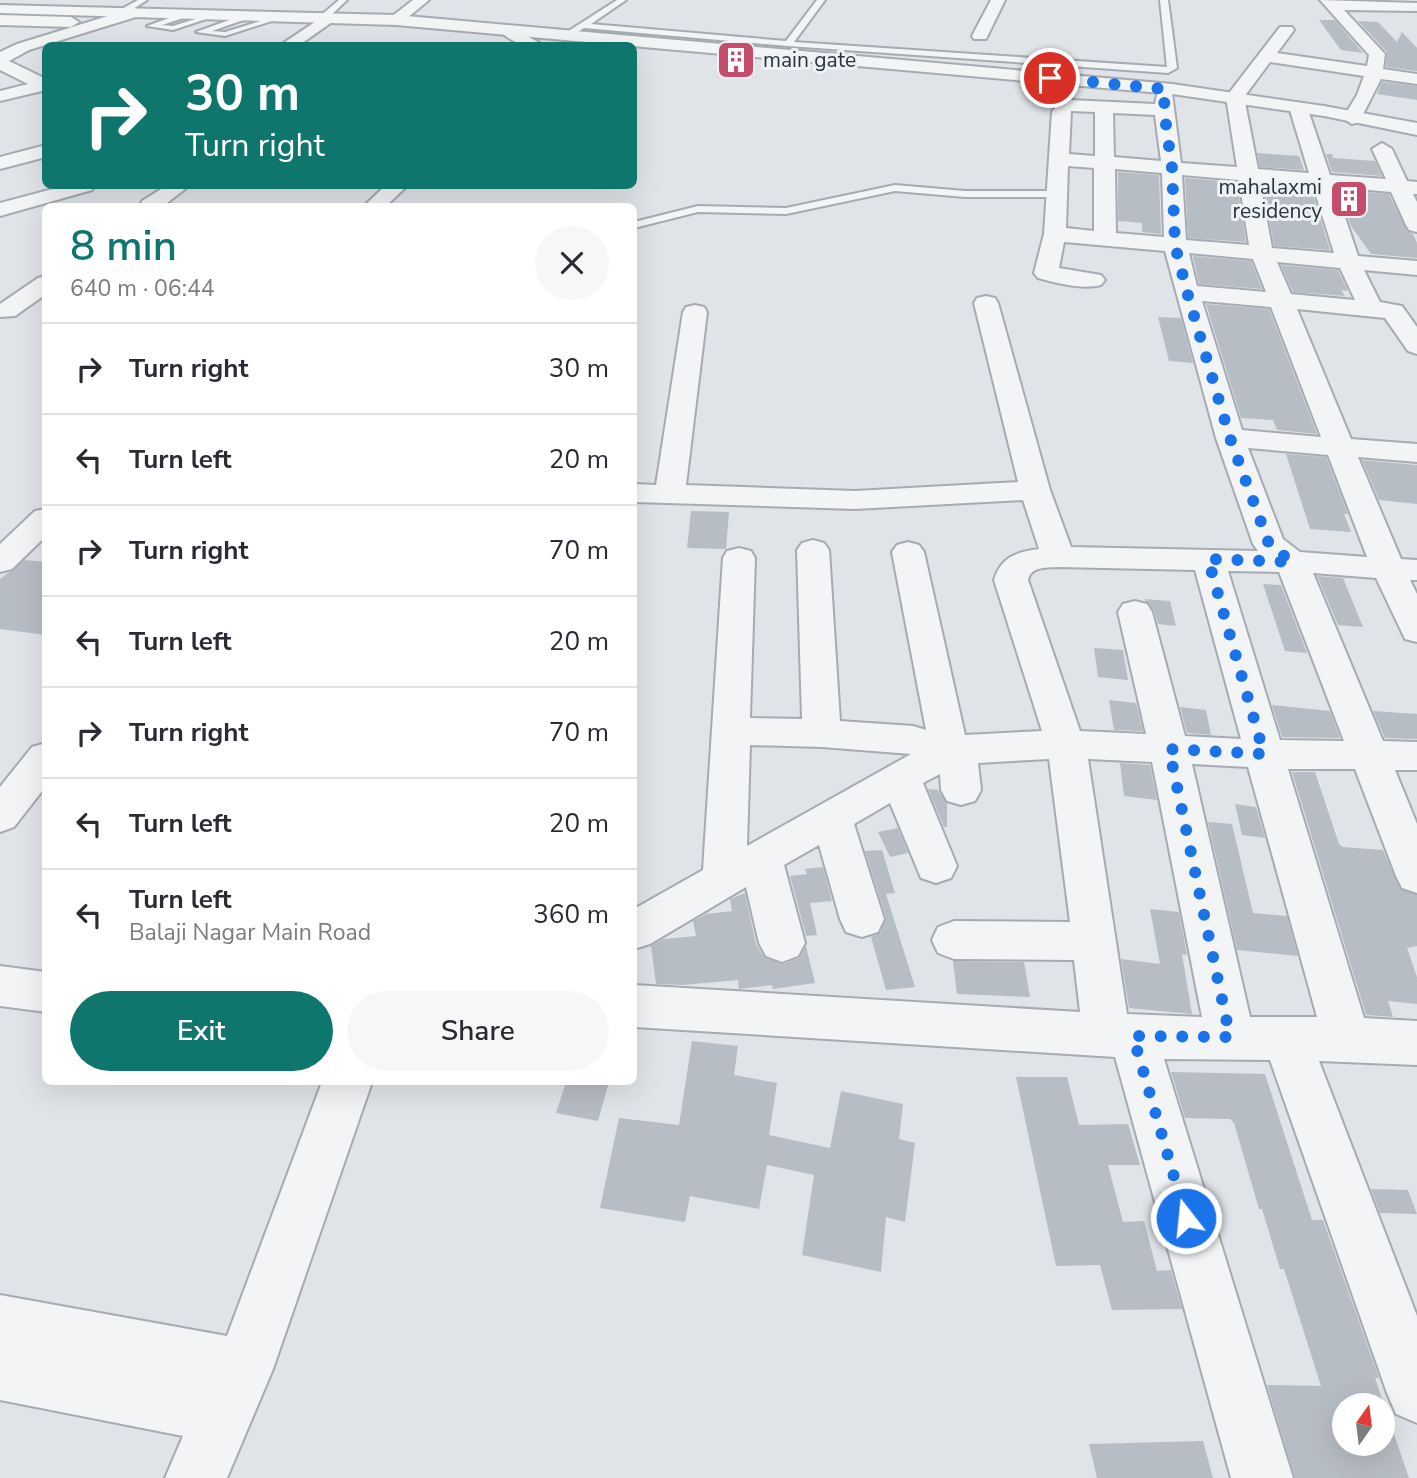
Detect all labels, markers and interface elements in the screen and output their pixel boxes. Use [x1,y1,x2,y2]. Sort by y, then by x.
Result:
building icon: main gate [715,39,757,81]
place label: main gate [763,46,856,74]
pin [1020,48,1080,108]
icon: arrive [1031,59,1069,97]
text: 30 m [185,60,300,127]
icon: right [70,70,161,161]
text: Turn right [185,124,325,167]
place label: mahalaxmi residency [1219,173,1322,225]
building icon: mahalaxmi residency [1328,178,1370,220]
text: 8 min [70,218,177,275]
button: close [535,226,609,300]
text: 640 m · 06:44 [70,273,215,304]
icon: right [70,350,108,388]
text: Turn right [129,351,248,386]
text: 30 m [549,351,609,386]
icon: left [70,441,108,479]
text: Turn left [129,442,232,477]
text: 20 m [549,442,609,477]
icon: right [70,532,108,570]
text: Turn right [129,533,248,568]
text: 70 m [549,533,609,568]
icon: left [70,623,108,661]
text: Turn left [129,624,232,659]
text: 20 m [549,624,609,659]
icon: right [70,714,108,752]
text: Turn right [129,715,248,750]
text: 70 m [549,715,609,750]
icon: left [70,805,108,843]
text: Turn left [129,806,232,841]
text: 20 m [549,806,609,841]
text: Turn left [129,882,232,917]
icon: left [70,896,108,934]
text: 360 m [533,897,609,932]
text: Balaji Nagar Main Road [129,917,371,948]
button: Exit [70,991,333,1071]
button: Share [347,991,609,1071]
position arrow [1149,1181,1223,1255]
north arrow [1332,1393,1395,1456]
map controls [1332,1393,1395,1456]

